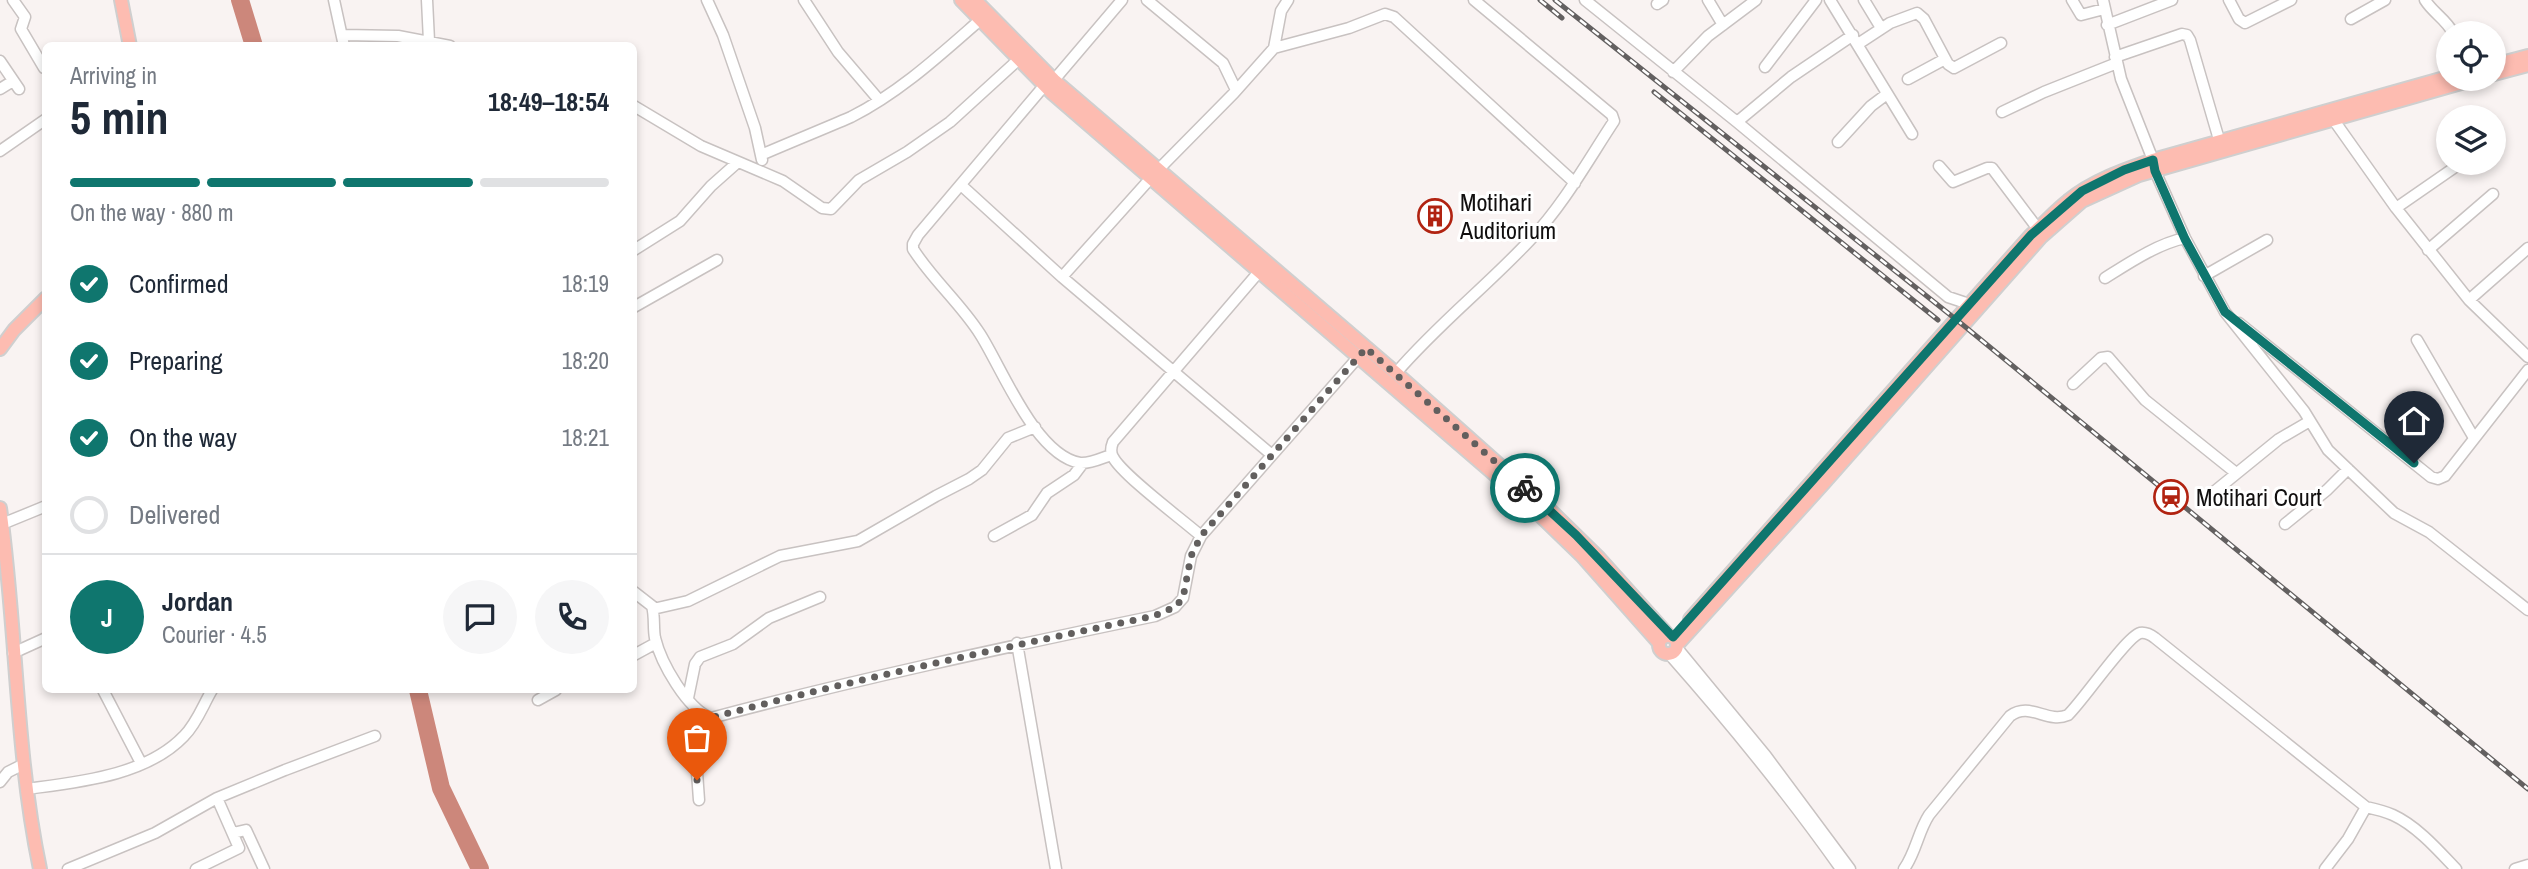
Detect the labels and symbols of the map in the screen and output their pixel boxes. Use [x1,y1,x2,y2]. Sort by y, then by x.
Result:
place label: Motihari Auditorium [1459,186,1556,246]
building icon: Motihari Auditorium [1416,197,1454,235]
pin [2384,391,2444,463]
courier [1490,453,1560,523]
station icon: Motihari Court [2152,478,2190,516]
place label: Motihari Court [2196,481,2322,513]
pin [667,708,727,780]

